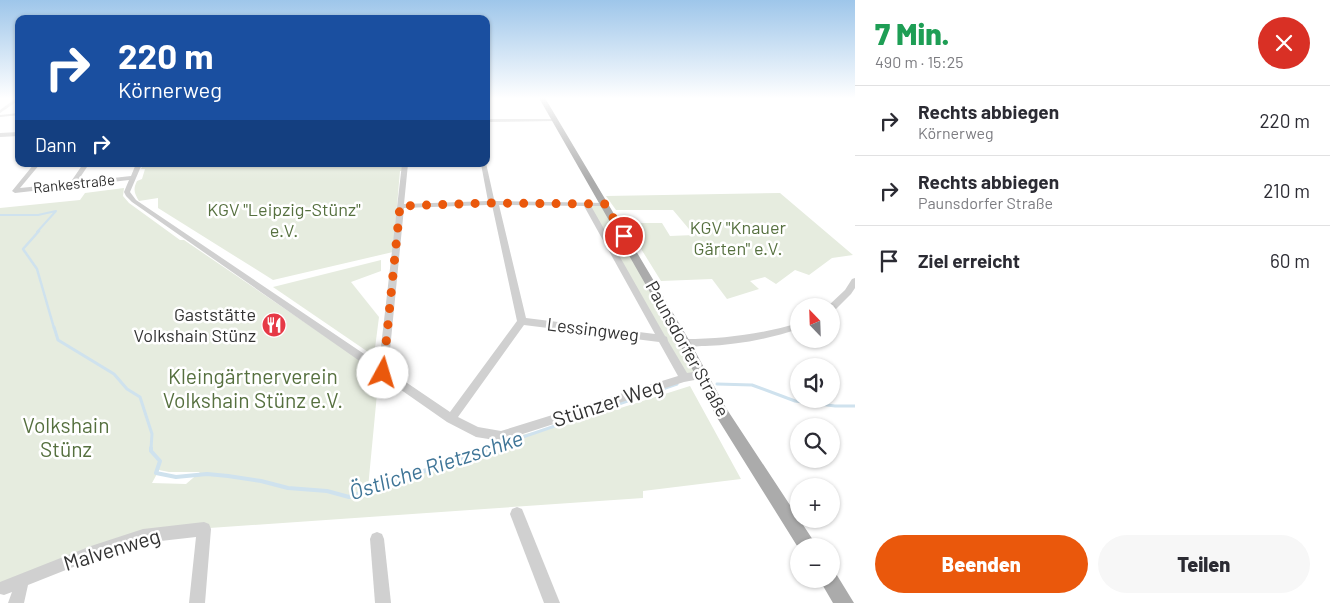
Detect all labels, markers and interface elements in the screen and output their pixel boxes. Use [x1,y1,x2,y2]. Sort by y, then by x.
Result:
text: 7 Min. [875,15,950,51]
button: close [1258,17,1310,69]
text: 220 m [118,34,213,76]
icon: right [35,35,100,100]
text: 490 m · 15:25 [875,52,963,71]
text: Körnerweg [118,76,222,102]
text: Rechts abbiegen [918,100,1059,123]
icon: right [875,107,903,135]
text: 220 m [1259,109,1310,132]
text: Körnerweg [918,123,994,142]
icon: right [87,130,115,158]
text: Dann [35,133,77,156]
street label: Rankestraße [32,170,116,196]
text: Rechts abbiegen [918,170,1059,193]
icon: right [875,177,903,205]
text: 210 m [1263,179,1310,202]
text: Paunsdorfer Straße [918,193,1053,212]
park label: KGV "Leipzig-Stünz" e.V. [207,198,361,241]
pin [603,215,645,257]
park label: KGV "Knauer Gärten" e.V. [690,216,787,259]
icon: arrive [610,222,638,250]
icon: arrive [875,247,903,275]
text: Ziel erreicht [918,249,1020,272]
text: 60 m [1270,249,1310,272]
street label: Paunsdorfer Straße [641,277,734,420]
north arrow [790,298,840,348]
map controls [790,298,840,588]
place label: Gaststätte Volkshain Stünz [133,303,256,346]
restaurant icon: Gaststätte Volkshain Stünz [261,312,287,338]
street label: Lessingweg [546,312,640,346]
position arrow [356,346,408,398]
button: sound [790,358,840,408]
park label: Kleingärtnerverein Volkshain Stünz e.V. [163,363,343,412]
street label: Stünzer Weg [549,372,666,431]
park label: Volkshain Stünz [23,412,109,461]
button: search [790,418,840,468]
water label: Östliche Rietzschke [345,424,526,504]
button: + [790,478,840,528]
street label: Malvenweg [60,522,163,575]
button: Beenden [875,535,1088,593]
button: Teilen [1098,535,1310,593]
button: − [790,538,840,588]

